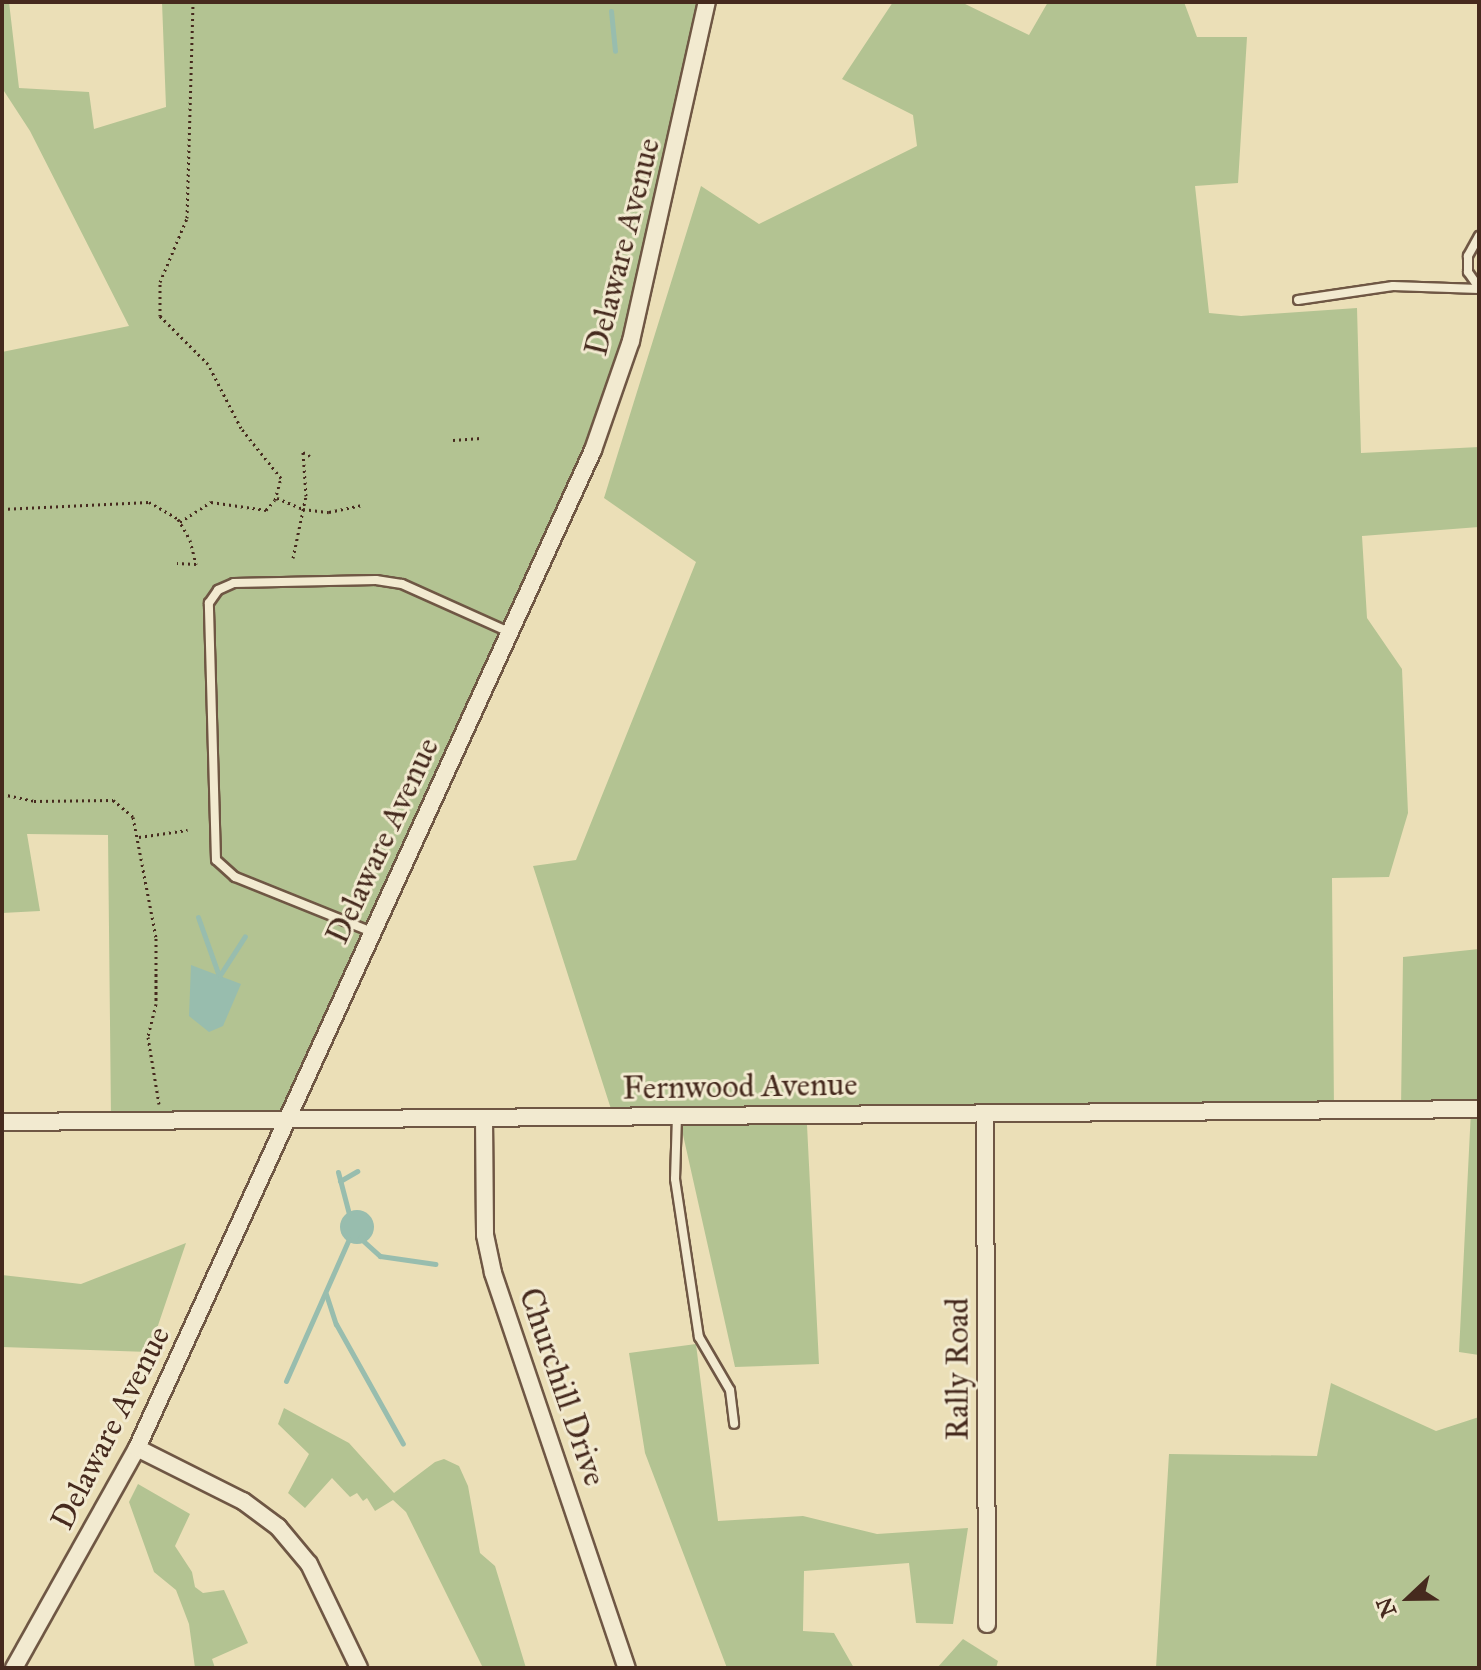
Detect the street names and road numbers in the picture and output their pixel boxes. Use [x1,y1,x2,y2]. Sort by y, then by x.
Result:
street label: Delaware Avenue [577,134,669,360]
street label: Delaware Avenue [318,732,448,950]
street label: Fernwood Avenue [622,1066,858,1108]
street label: Churchill Drive [510,1283,614,1491]
street label: Rally Road [939,1298,977,1440]
street label: Delaware Avenue [43,1320,179,1536]

